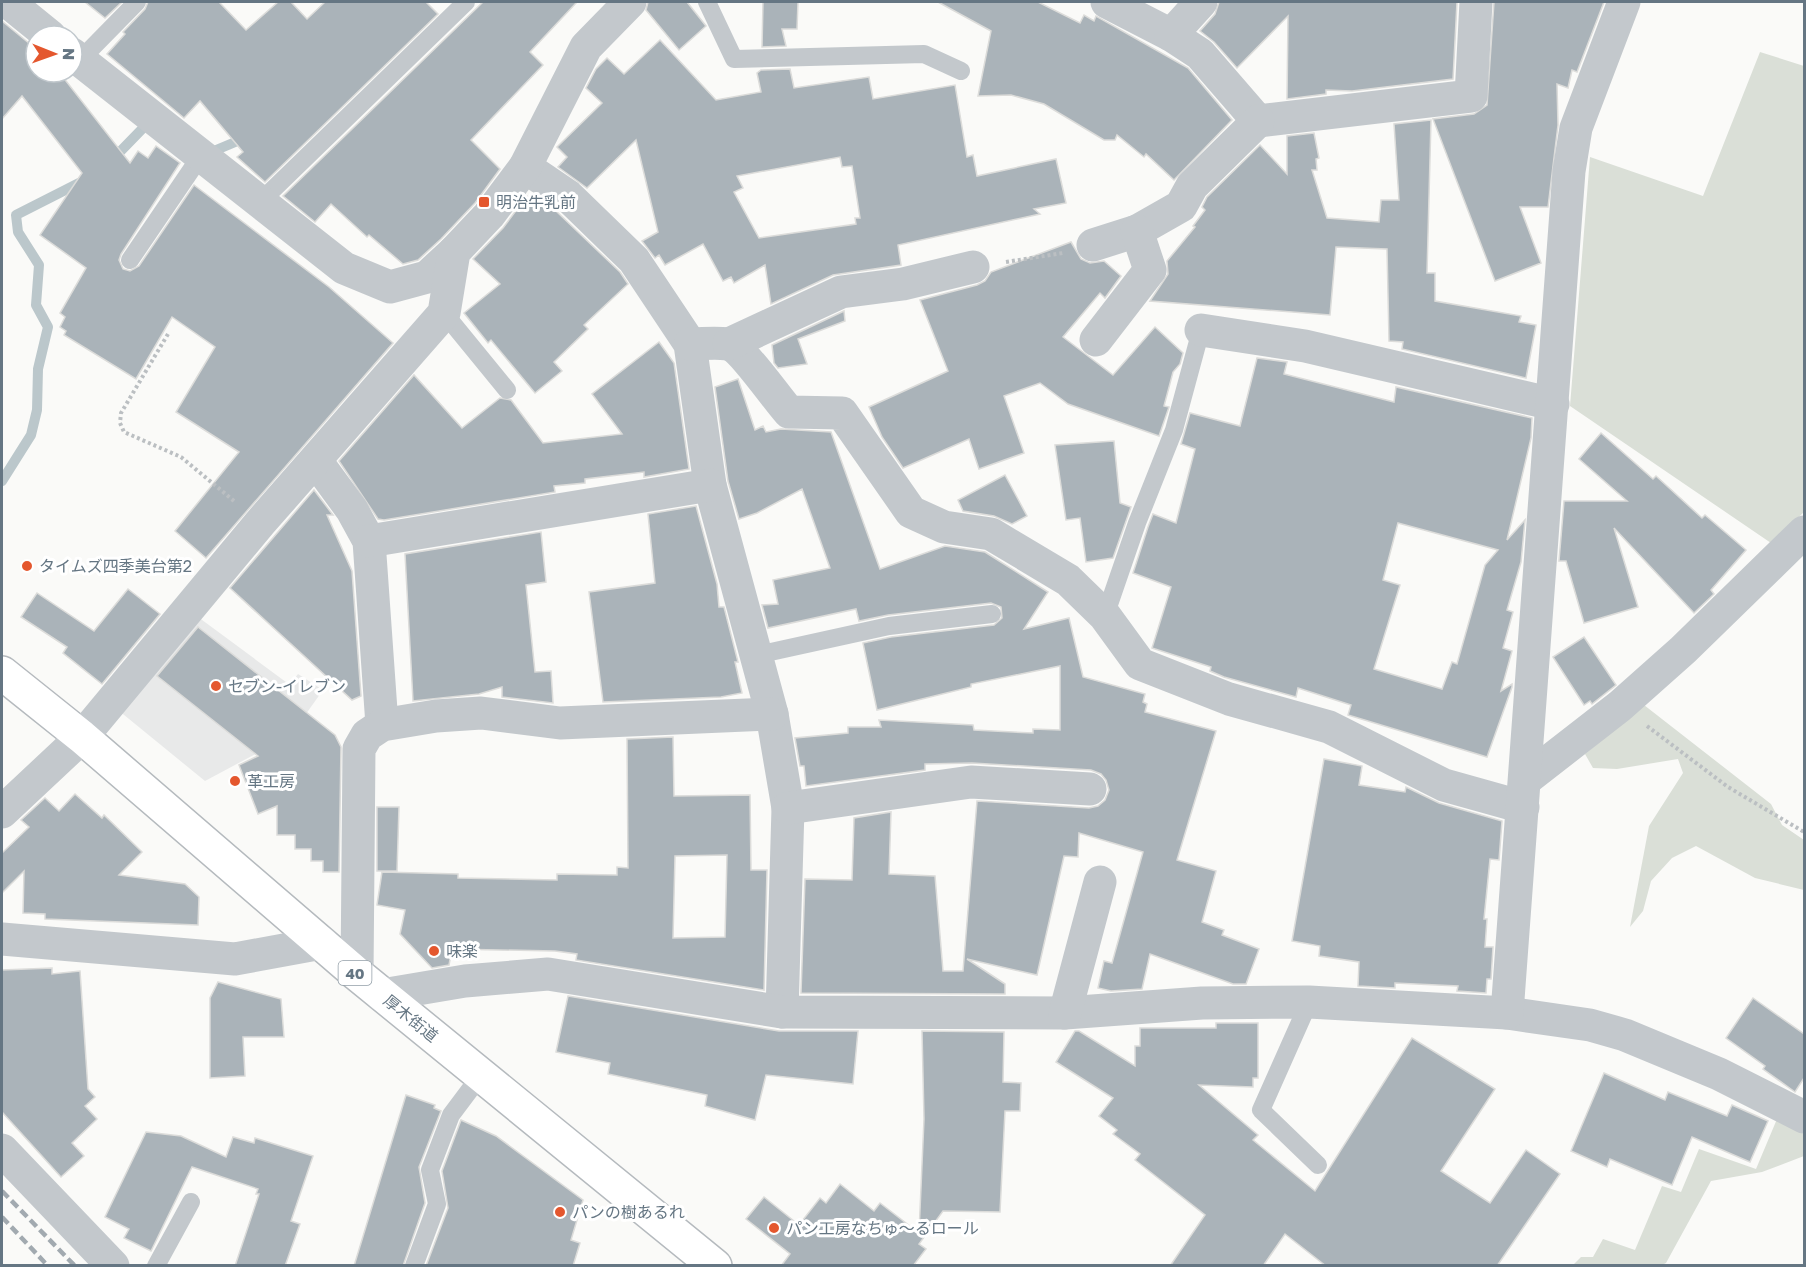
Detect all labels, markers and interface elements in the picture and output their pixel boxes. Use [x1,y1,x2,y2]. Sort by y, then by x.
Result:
north arrow [24,24,84,84]
text: N [59,48,79,61]
place label: 明治牛乳前 [496,192,576,212]
marker: 明治牛乳前 [477,195,491,209]
place label: タイムズ四季美台第2 [39,556,192,576]
marker: タイムズ四季美台第2 [20,559,34,573]
place label: セブン-イレブン [228,676,346,696]
marker: セブン-イレブン [209,679,223,693]
place label: 革工房 [247,771,295,791]
marker: 革工房 [228,774,242,788]
place label: 味楽 [446,941,478,961]
marker: 味楽 [427,944,441,958]
road number: 40 [338,961,372,985]
street label: 厚木街道 [380,990,442,1046]
place label: パンの樹あるれ [572,1202,685,1222]
marker: パンの樹あるれ [553,1205,567,1219]
place label: パン工房なちゅ～るロール [786,1218,979,1238]
marker: パン工房なちゅ～るロール [767,1221,781,1235]

